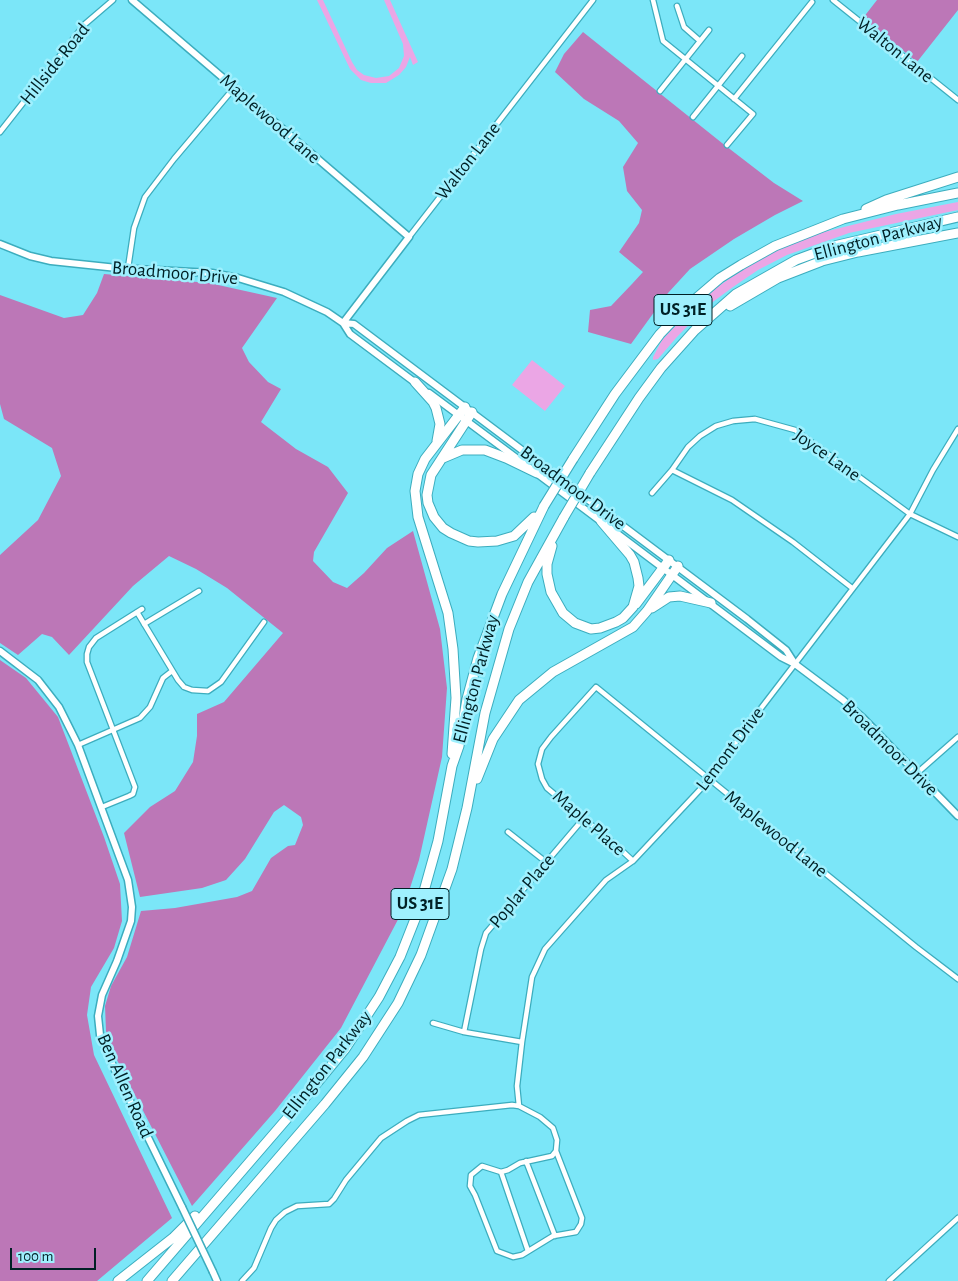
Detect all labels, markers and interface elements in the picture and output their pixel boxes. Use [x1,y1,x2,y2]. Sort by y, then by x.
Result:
street label: Walton Lane [852,12,938,88]
street label: Hillside Road [15,19,95,109]
street label: Maplewood Lane [215,69,325,169]
street label: Walton Lane [431,118,505,204]
street label: Ellington Parkway [811,210,945,266]
street label: Broadmoor Drive [111,256,239,290]
road number: US 31E [654,294,712,326]
street label: Joyce Lane [789,424,865,486]
street label: Broadmoor Drive [516,441,630,535]
street label: Ellington Parkway [448,612,504,746]
street label: Broadmoor Drive [837,695,943,801]
street label: Lemont Drive [691,703,769,795]
street label: Maple Place [548,785,630,861]
street label: Maplewood Lane [720,786,832,882]
street label: Poplar Place [484,849,560,933]
road number: US 31E [391,889,449,920]
street label: Ellington Parkway [277,1006,377,1124]
street label: Ben Allen Road [92,1030,158,1142]
scale bar [12,1238,99,1270]
text: 100 m [18,1249,53,1264]

